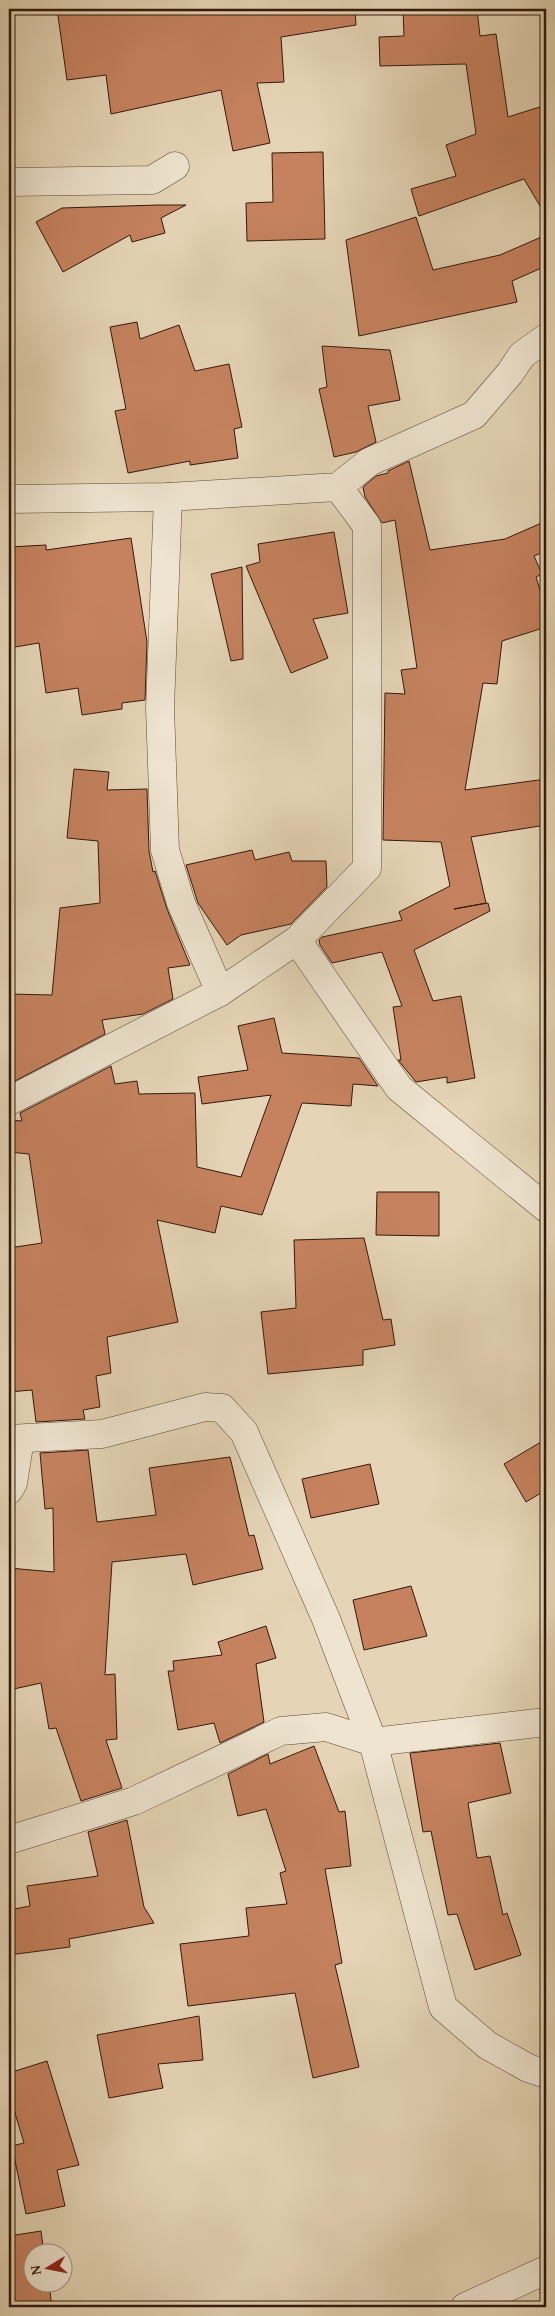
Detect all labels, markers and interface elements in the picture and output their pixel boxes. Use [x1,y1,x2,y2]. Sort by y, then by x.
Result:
north arrow [22,2244,72,2294]
text: N [24,2263,46,2277]

